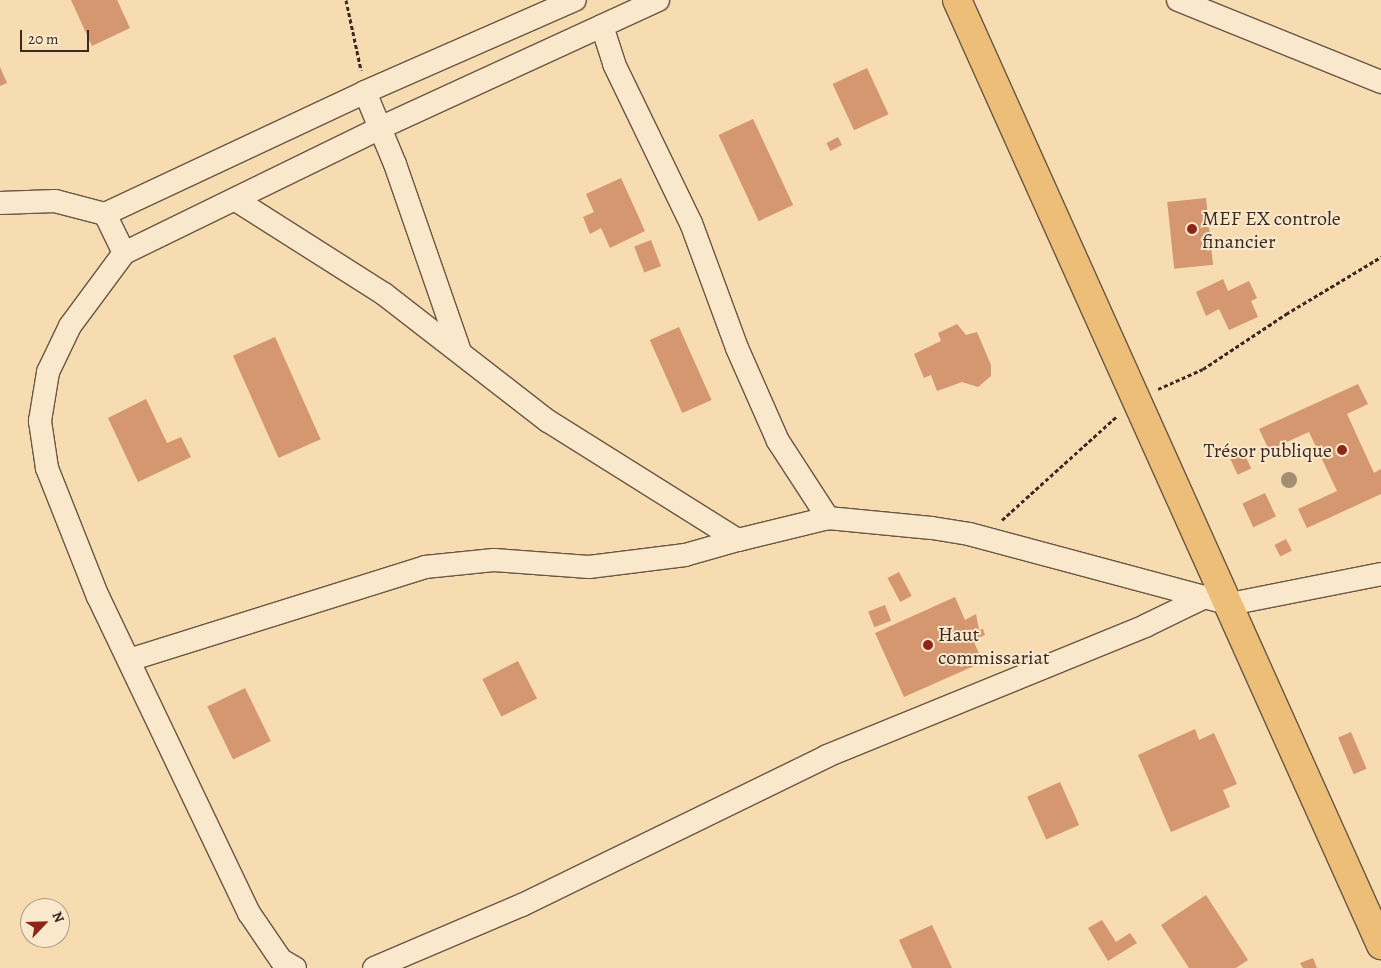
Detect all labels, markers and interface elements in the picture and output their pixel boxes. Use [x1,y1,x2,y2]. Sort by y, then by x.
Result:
scale bar [22,20,91,52]
text: 20 m [28,29,59,49]
place label: MEF EX controle financier [1202,206,1341,253]
marker: MEF EX controle financier [1186,223,1198,235]
place label: Trésor publique [1203,438,1332,462]
marker: Trésor publique [1336,444,1348,456]
place label: Haut commissariat [938,622,1050,669]
marker: Haut commissariat [922,639,934,651]
north arrow [20,898,70,948]
text: N [47,909,69,926]

